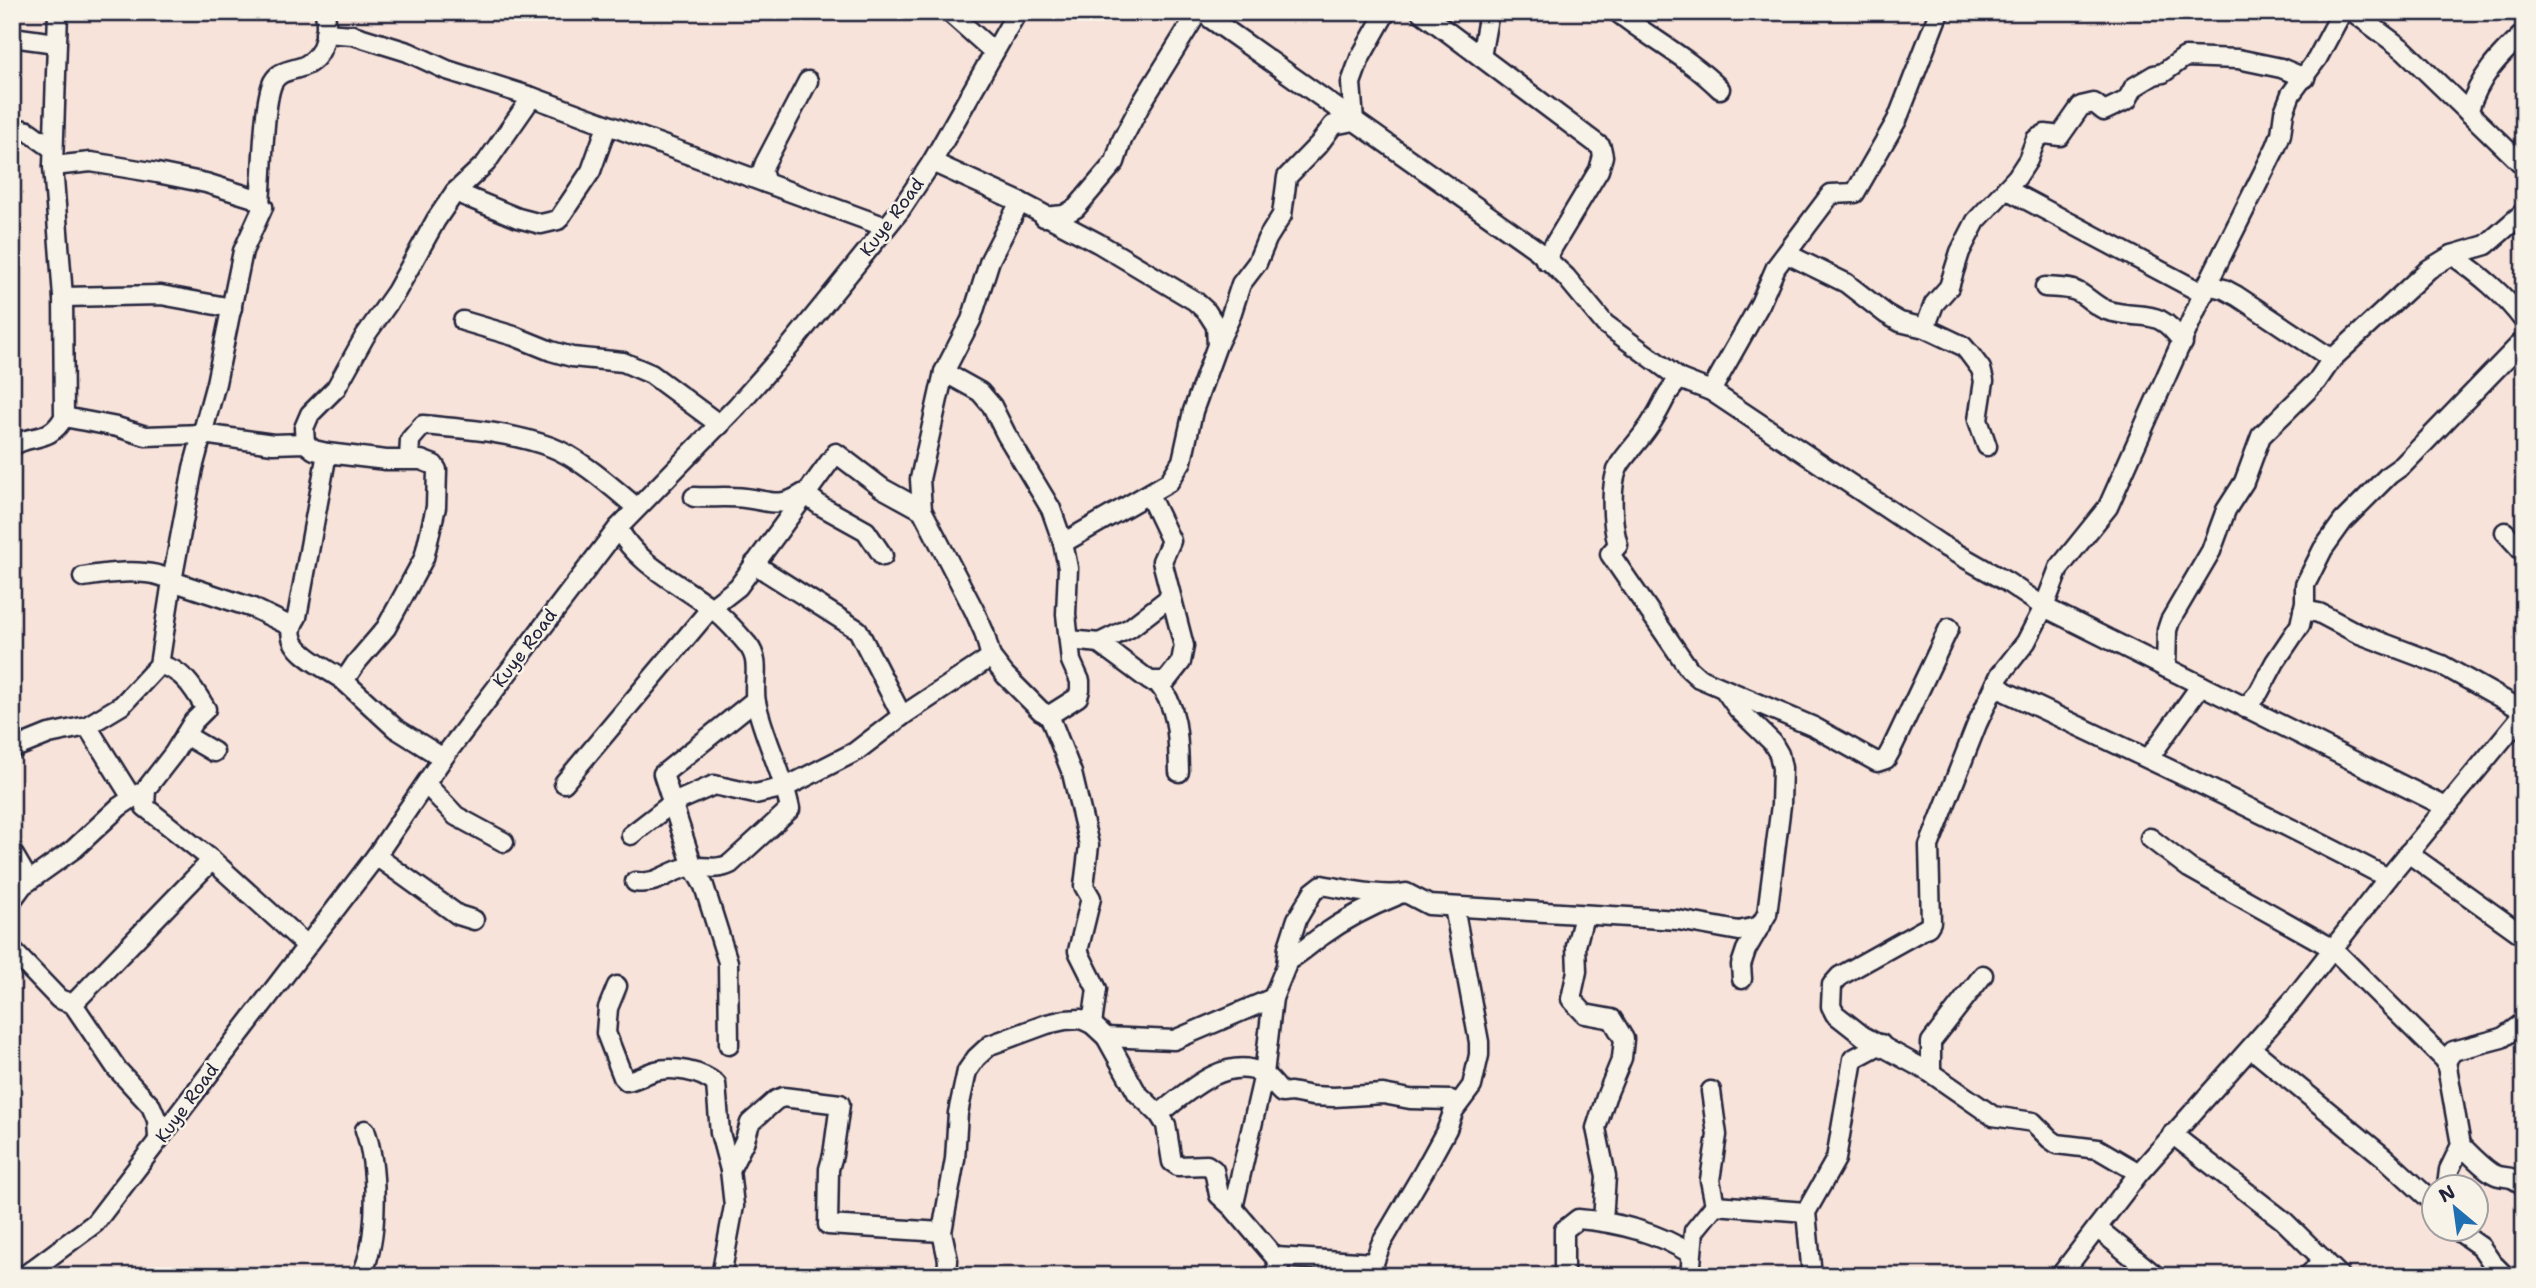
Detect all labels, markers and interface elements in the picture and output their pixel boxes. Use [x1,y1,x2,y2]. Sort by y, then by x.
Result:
street label: Kuye Road [854,173,930,261]
street label: Kuye Road [487,604,563,692]
street label: Kuye Road [150,1058,224,1148]
north arrow [2420,1172,2490,1242]
text: N [2434,1179,2460,1208]

